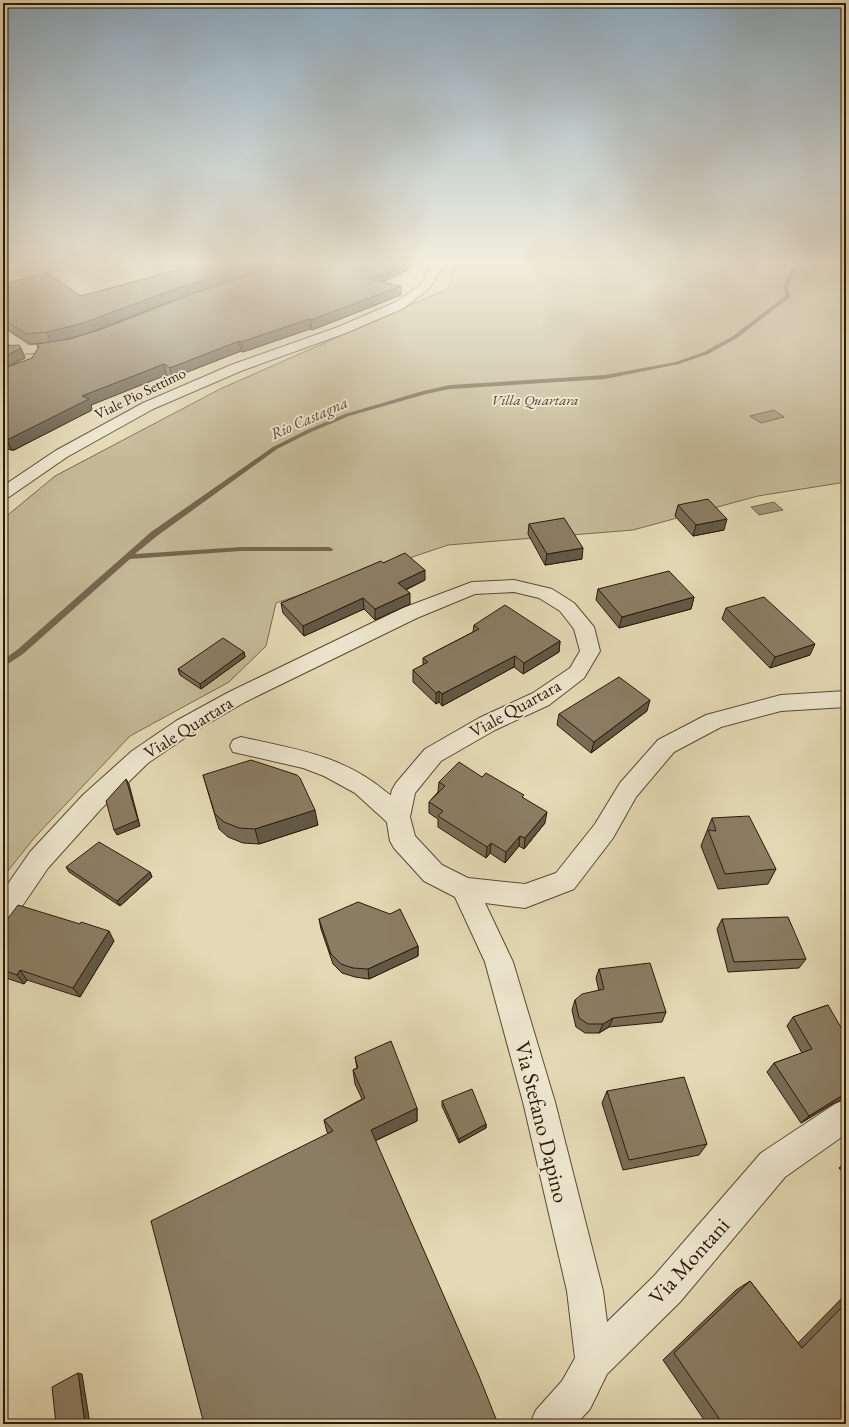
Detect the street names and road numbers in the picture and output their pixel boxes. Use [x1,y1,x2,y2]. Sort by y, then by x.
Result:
street label: Viale Pio Settimo [91,363,189,423]
street label: Viale Quartara [465,673,565,742]
street label: Viale Quartara [139,690,237,763]
street label: Via Stefano Dapino [508,1038,576,1206]
street label: Via Montani [642,1211,736,1311]

